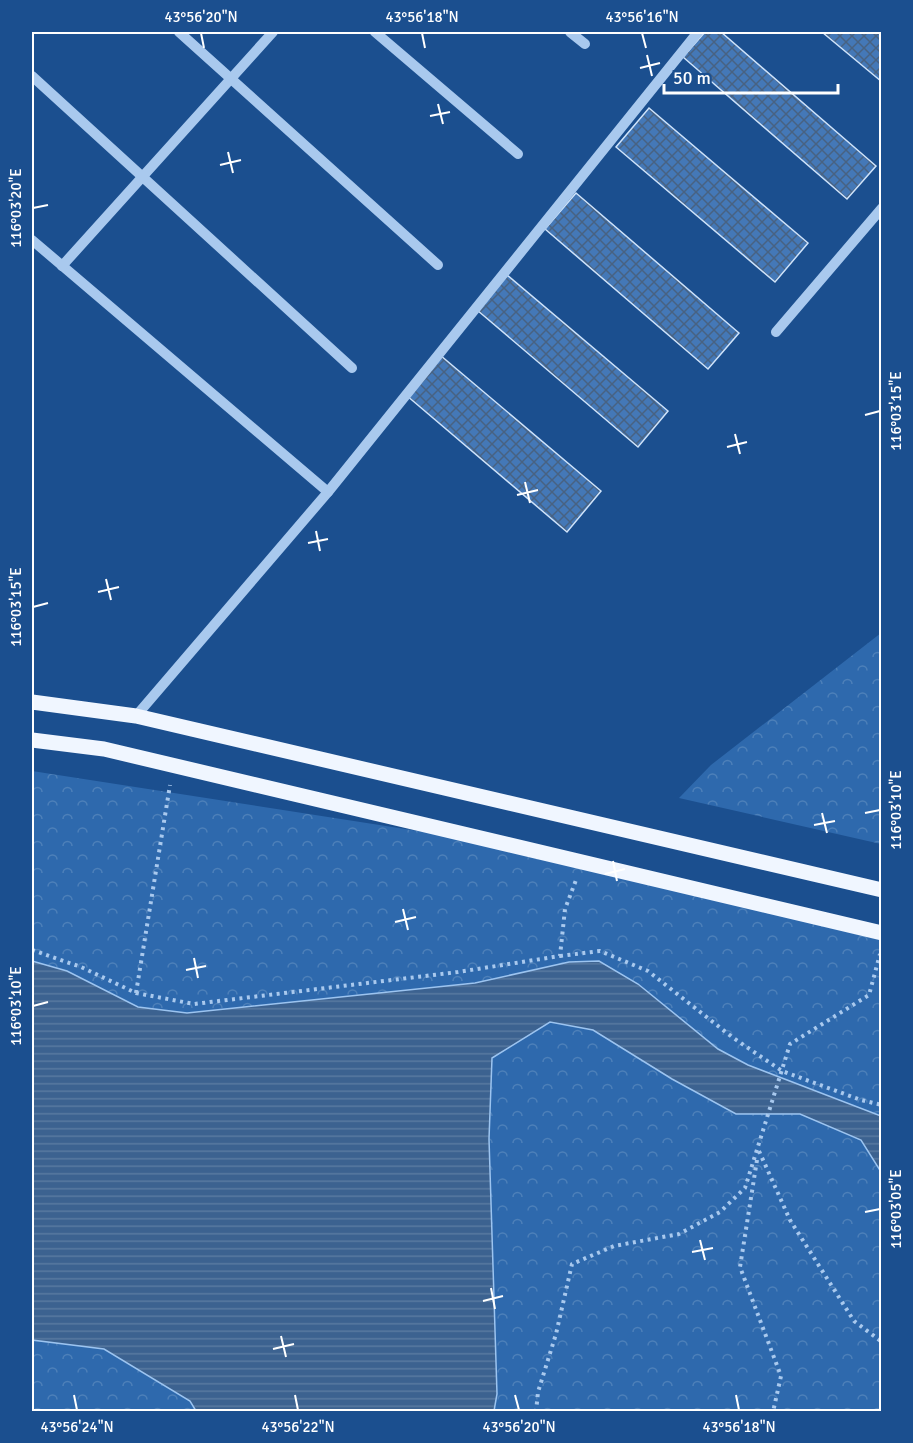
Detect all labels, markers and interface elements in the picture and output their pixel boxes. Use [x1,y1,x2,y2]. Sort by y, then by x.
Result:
text: 43°56'20"N [164,8,238,26]
text: 43°56'18"N [385,8,459,26]
text: 43°56'16"N [605,8,679,26]
scale bar [664,57,838,95]
text: 50 m [673,67,711,89]
text: 116°03'20"E [7,168,25,248]
text: 116°03'15"E [887,371,905,451]
text: 116°03'15"E [7,567,25,647]
text: 116°03'10"E [887,770,905,850]
text: 116°03'10"E [7,966,25,1046]
text: 116°03'05"E [887,1169,905,1249]
text: 43°56'24"N [40,1418,114,1436]
text: 43°56'22"N [261,1418,335,1436]
text: 43°56'20"N [482,1418,556,1436]
text: 43°56'18"N [702,1418,776,1436]

